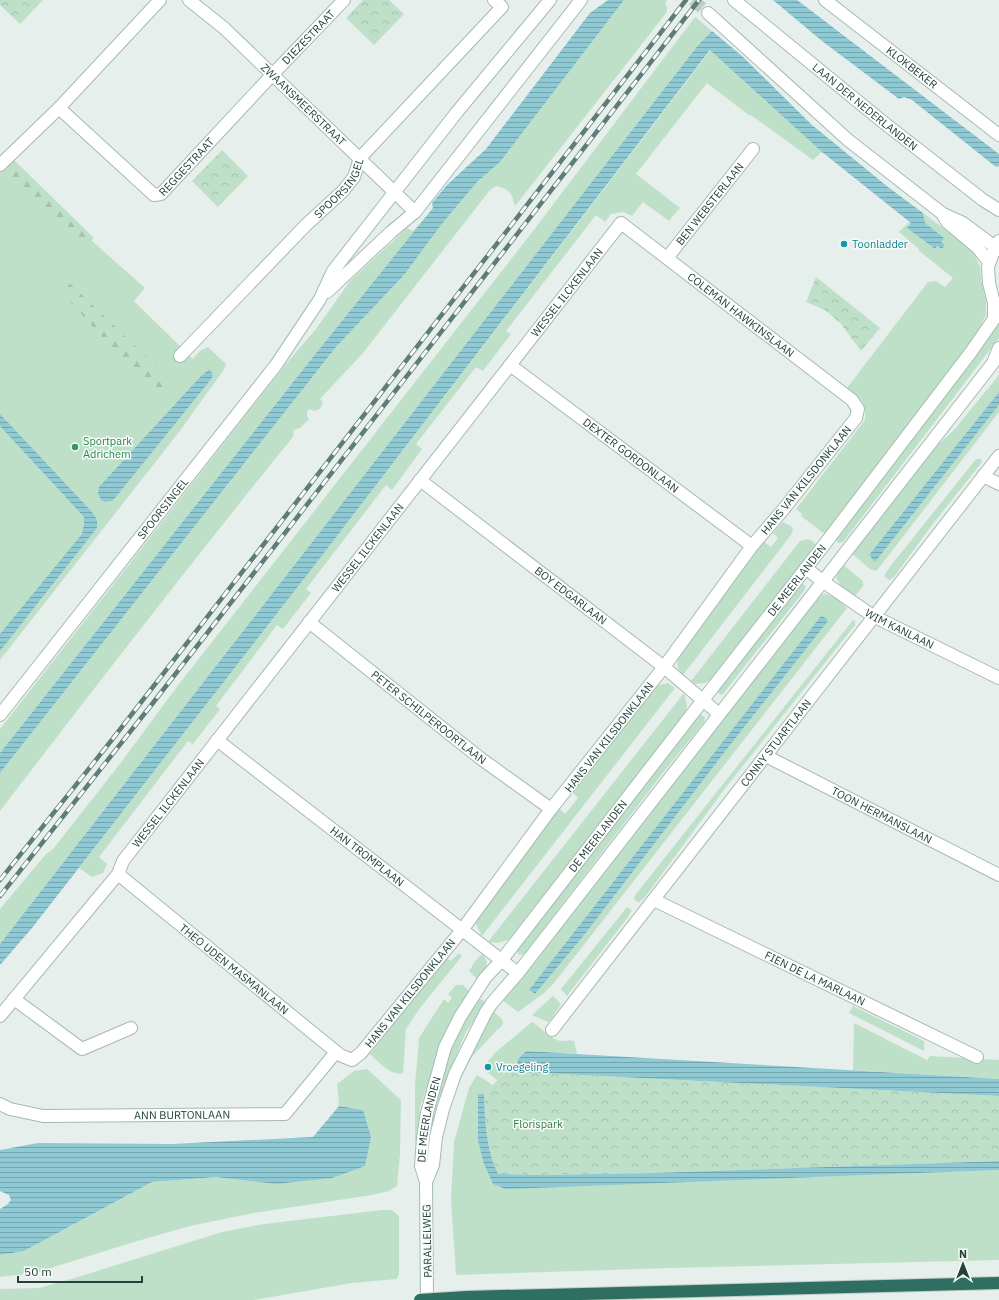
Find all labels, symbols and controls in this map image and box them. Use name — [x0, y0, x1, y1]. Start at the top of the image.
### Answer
street label: DIEZESTRAAT — [279, 6, 338, 67]
street label: KLOKBEKER — [884, 43, 940, 92]
street label: ZWAANSMEERSTRAAT — [258, 60, 349, 149]
street label: LAAN DER NEDERLANDEN — [810, 60, 920, 153]
street label: REGGESTRAAT — [156, 134, 217, 199]
street label: SPOORSINGEL — [311, 156, 367, 221]
street label: BEN WEBSTERLAAN — [673, 160, 747, 248]
place label: Toonladder — [852, 237, 908, 251]
marker: Toonladder — [839, 239, 849, 249]
street label: WESSEL ILCKENLAAN — [528, 245, 606, 340]
street label: COLEMAN HAWKINSLAAN — [685, 270, 797, 360]
street label: DEXTER GORDONLAAN — [580, 415, 682, 496]
street label: HANS VAN KILSDONKLAAN — [758, 423, 854, 537]
place label: Sportpark Adrichem — [83, 434, 132, 461]
marker: Sportpark Adrichem — [70, 442, 80, 452]
street label: SPOORSINGEL — [134, 475, 192, 542]
street label: WESSEL ILCKENLAAN — [329, 500, 407, 595]
street label: DE MEERLANDEN — [764, 541, 829, 619]
street label: BOY EDGARLAAN — [532, 564, 610, 628]
street label: WIM KANLAAN — [862, 606, 936, 652]
street label: PETER SCHILPEROORTLAAN — [368, 667, 489, 767]
street label: HANS VAN KILSDONKLAAN — [562, 679, 656, 795]
street label: CONNY STUARTLAAN — [737, 696, 814, 789]
street label: WESSEL ILCKENLAAN — [129, 756, 207, 850]
street label: TOON HERMANSLAAN — [829, 784, 935, 847]
street label: DE MEERLANDEN — [566, 797, 630, 875]
street label: HAN TROMPLAAN — [328, 823, 407, 889]
street label: THEO UDEN MASMANLAAN — [177, 921, 291, 1017]
street label: HANS VAN KILSDONKLAAN — [362, 936, 458, 1050]
street label: FIEN DE LA MARLAAN — [762, 948, 868, 1009]
place label: Vroegeling — [496, 1060, 548, 1074]
marker: Vroegeling — [483, 1062, 493, 1072]
street label: DE MEERLANDEN — [414, 1075, 444, 1163]
street label: ANN BURTONLAAN — [134, 1107, 230, 1122]
park label: Florispark — [513, 1117, 563, 1131]
street label: PARALLELWEG — [419, 1204, 435, 1278]
north arrow — [943, 1244, 983, 1284]
text: N — [959, 1247, 967, 1261]
scale bar — [18, 1258, 142, 1284]
text: 50 m — [24, 1264, 52, 1279]

